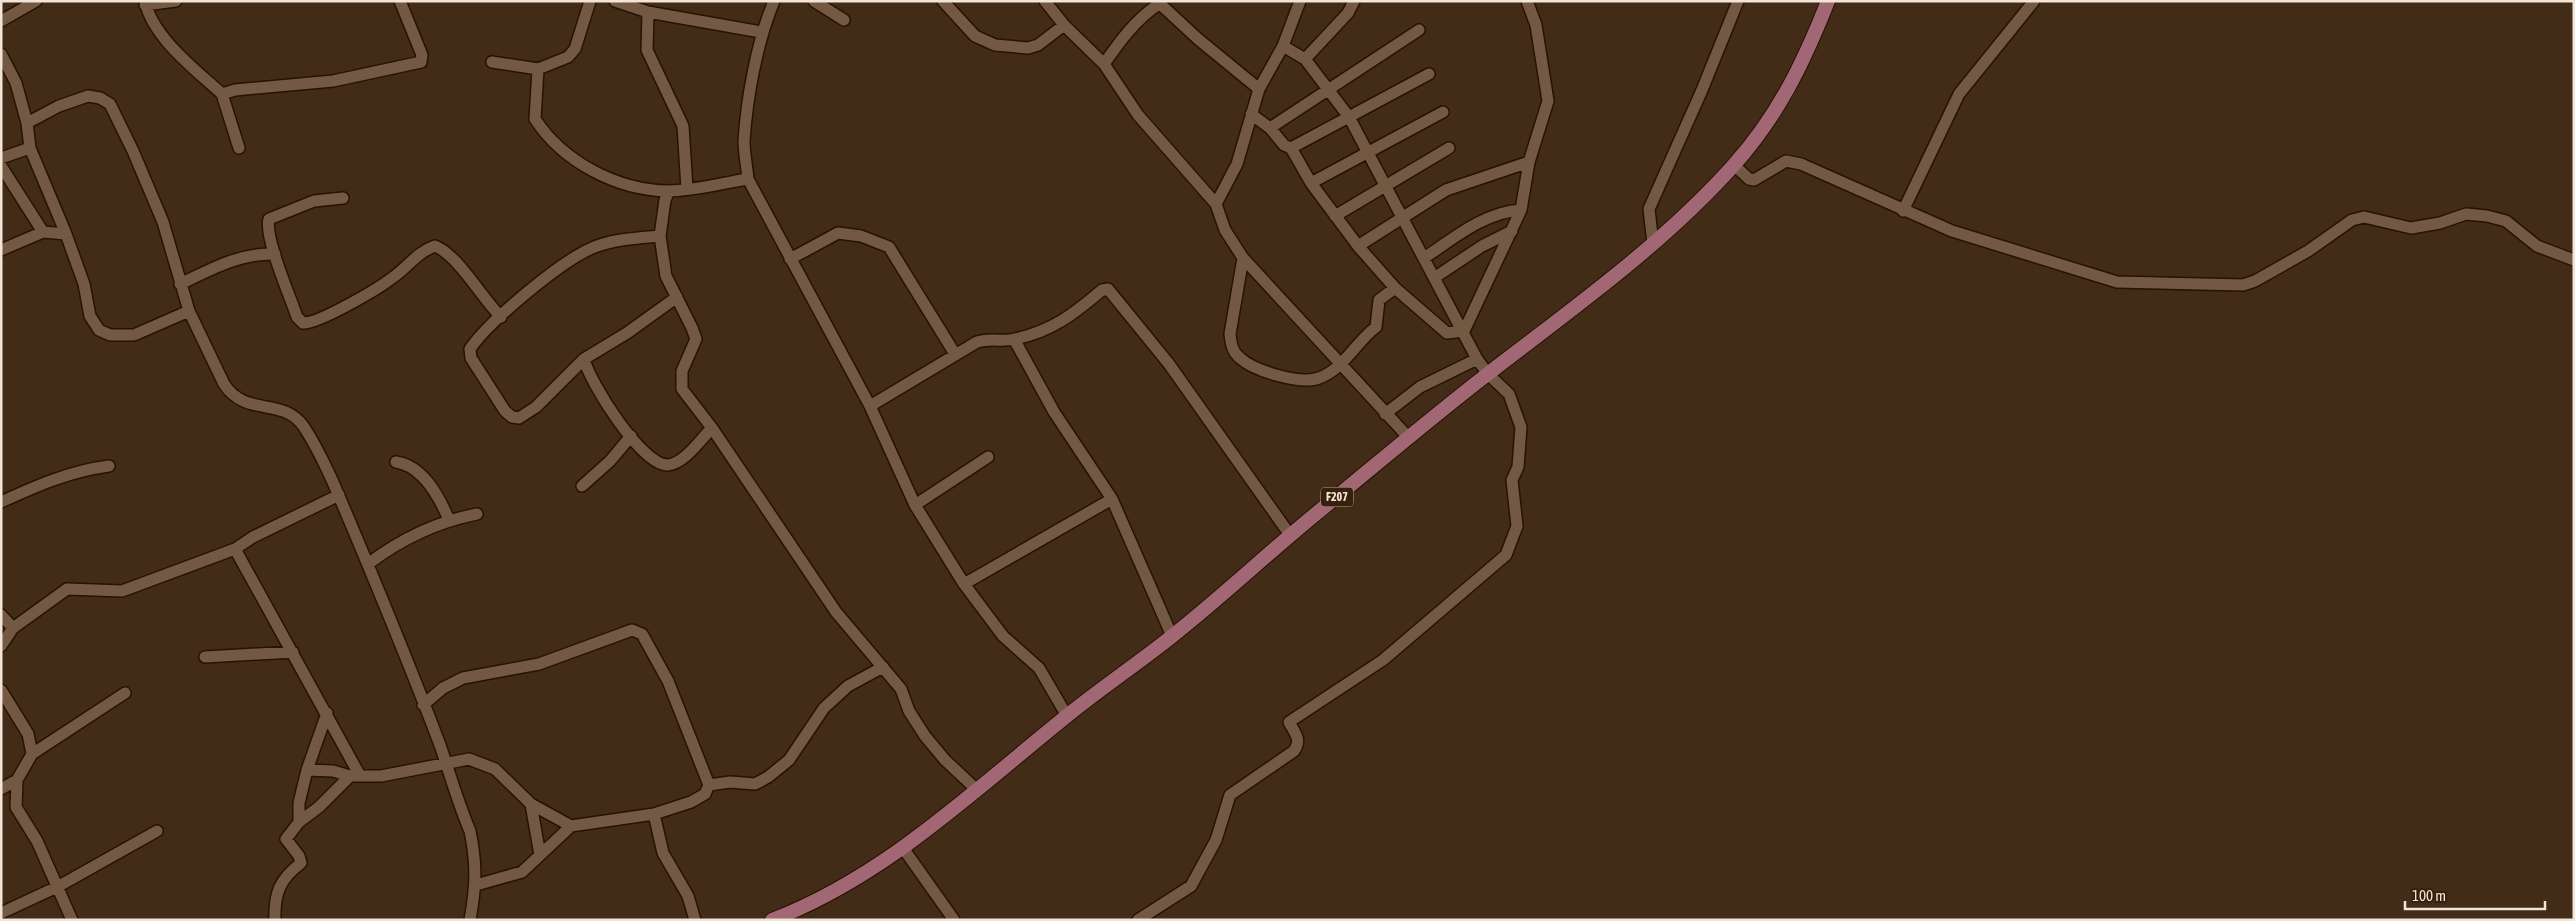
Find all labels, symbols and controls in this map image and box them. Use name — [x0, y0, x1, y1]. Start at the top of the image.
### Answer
road number: F207 — [1321, 488, 1353, 507]
scale bar — [2405, 878, 2545, 910]
text: 100 m — [2412, 887, 2446, 904]

